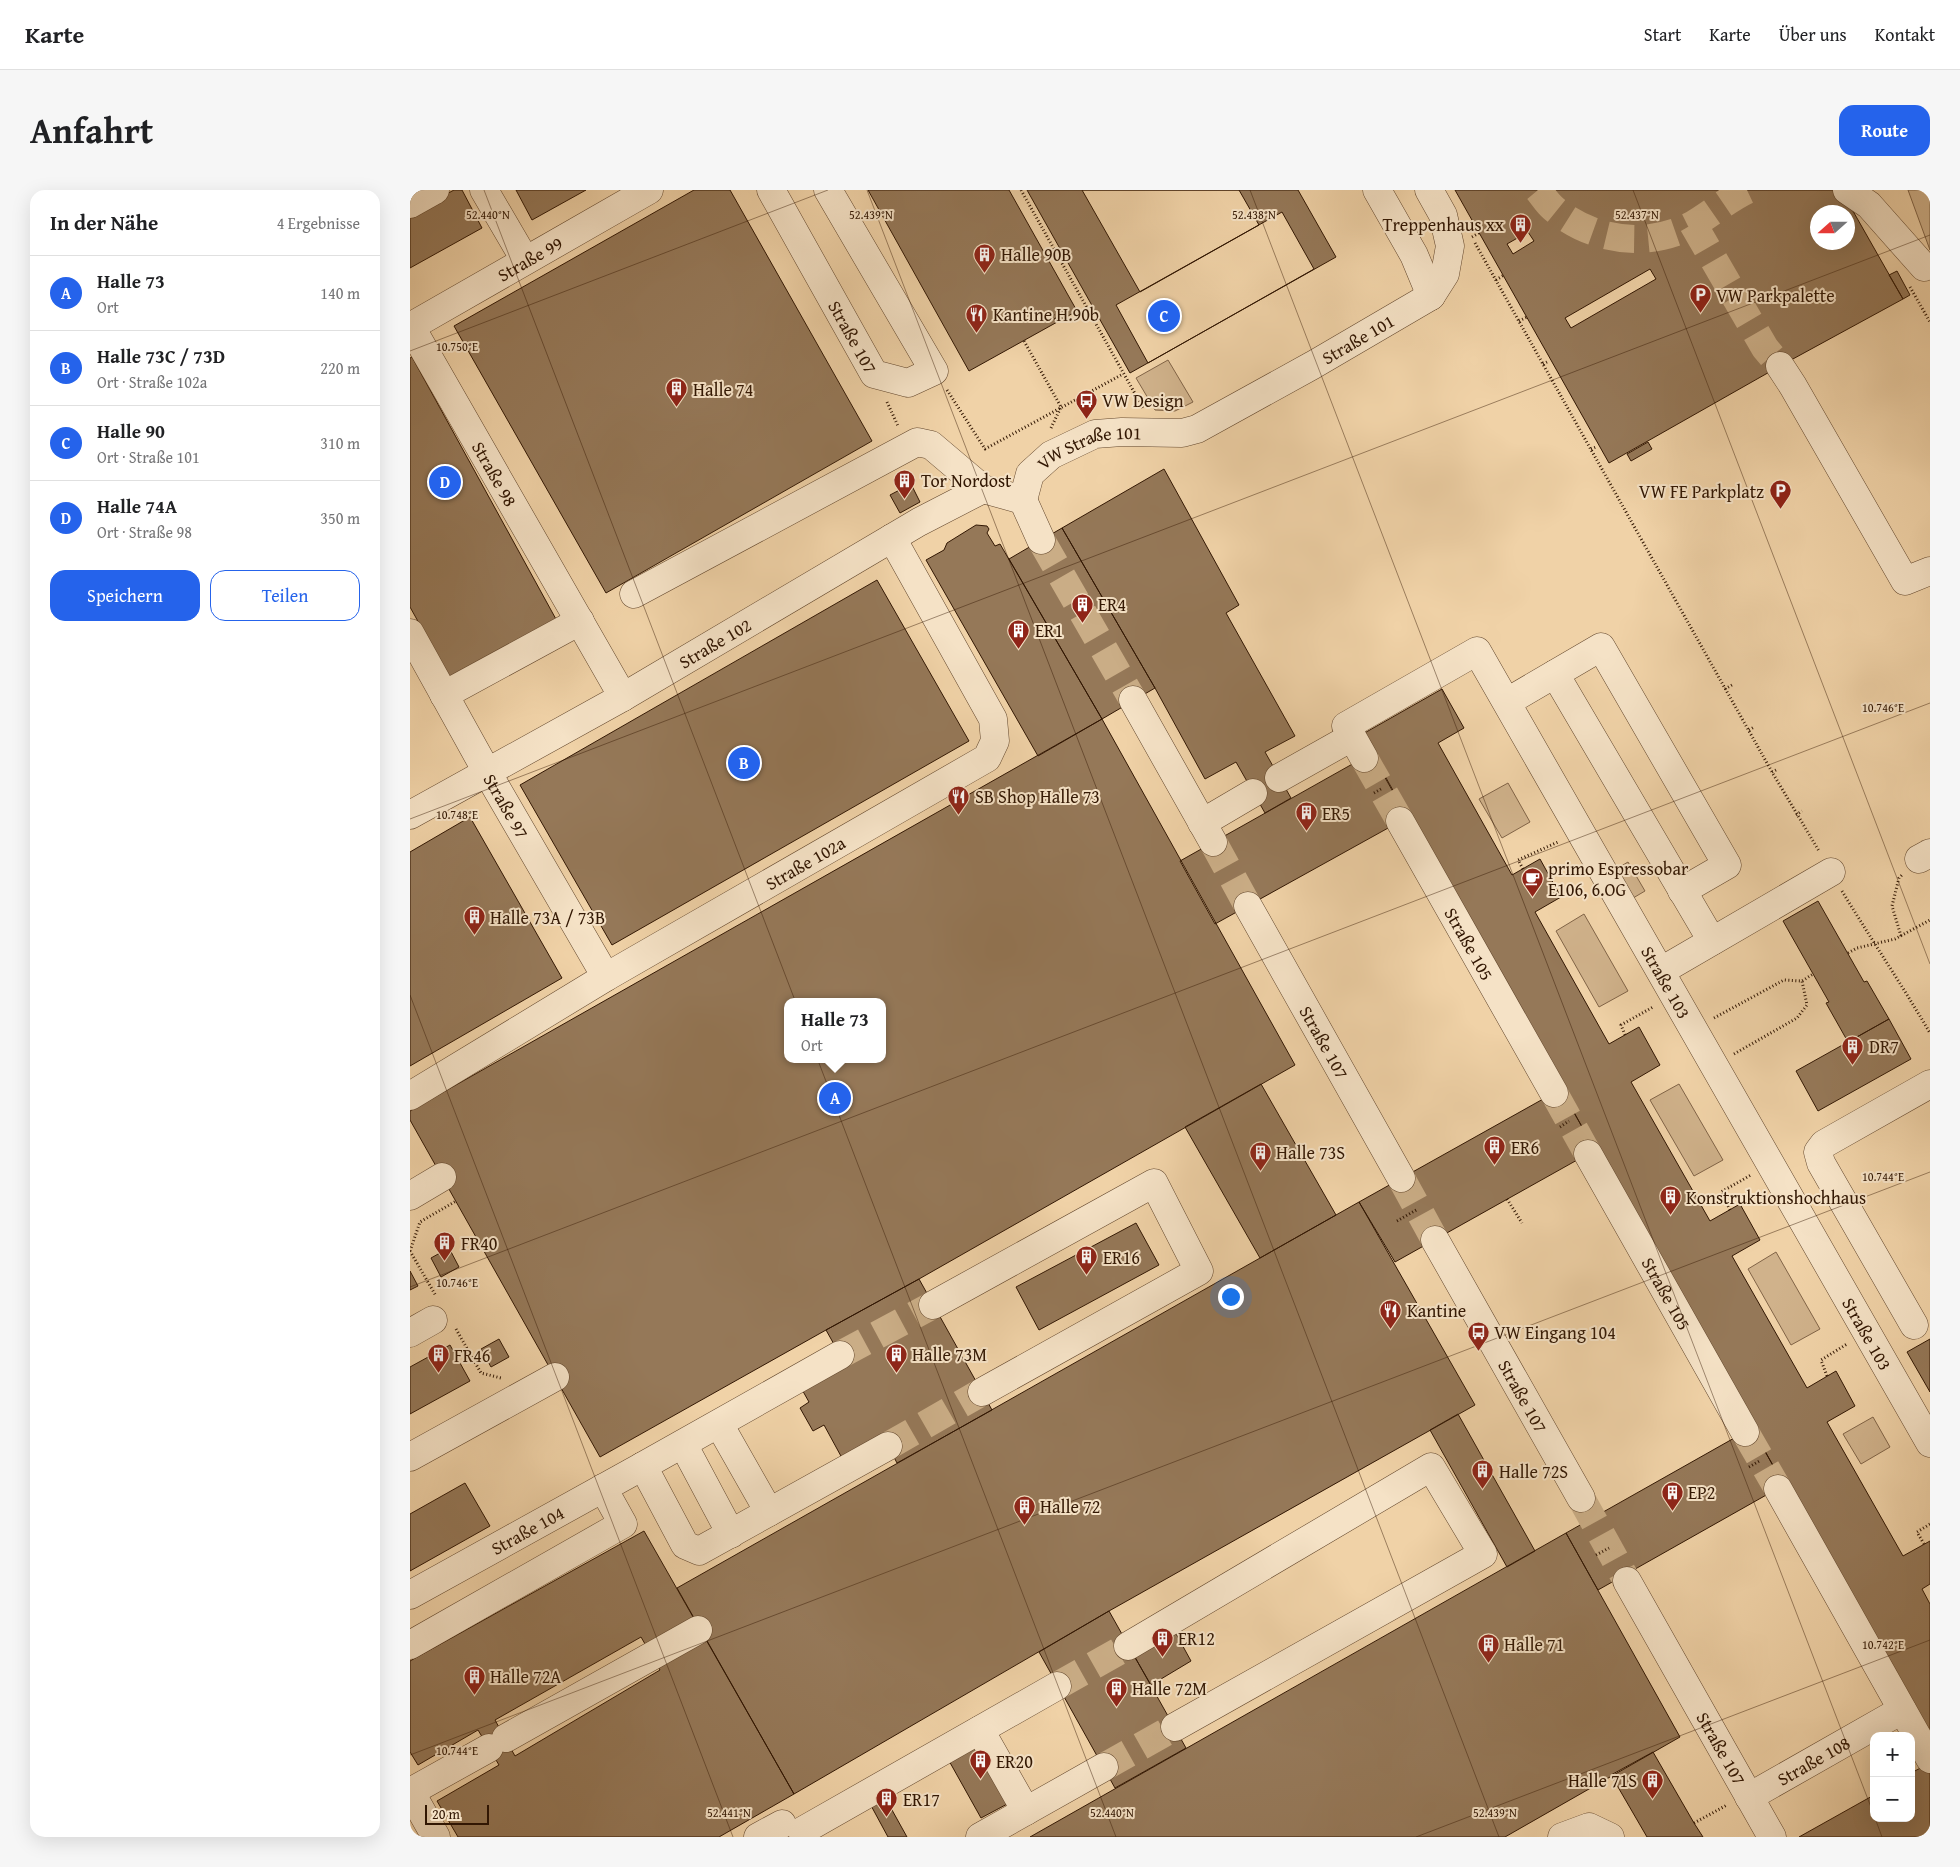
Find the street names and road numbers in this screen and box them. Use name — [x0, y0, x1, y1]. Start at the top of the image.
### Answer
street label: Straße 99 — [492, 229, 567, 288]
street label: Straße 107 — [822, 295, 884, 378]
street label: Straße 101 — [1317, 307, 1399, 371]
street label: VW Straße 101 — [1030, 418, 1142, 476]
street label: Straße 98 — [466, 436, 524, 511]
street label: Straße 102 — [673, 611, 756, 675]
street label: Straße 97 — [477, 768, 536, 843]
street label: Straße 102a — [760, 829, 851, 896]
street label: Straße 105 — [1438, 902, 1501, 985]
street label: Straße 103 — [1635, 941, 1698, 1023]
street label: Straße 107 — [1293, 1001, 1356, 1083]
street label: Straße 105 — [1635, 1252, 1698, 1335]
street label: Straße 103 — [1836, 1292, 1899, 1375]
street label: Straße 107 — [1492, 1354, 1555, 1437]
street label: Straße 104 — [486, 1499, 569, 1561]
street label: Straße 107 — [1690, 1707, 1753, 1789]
street label: Straße 108 — [1772, 1729, 1855, 1792]

